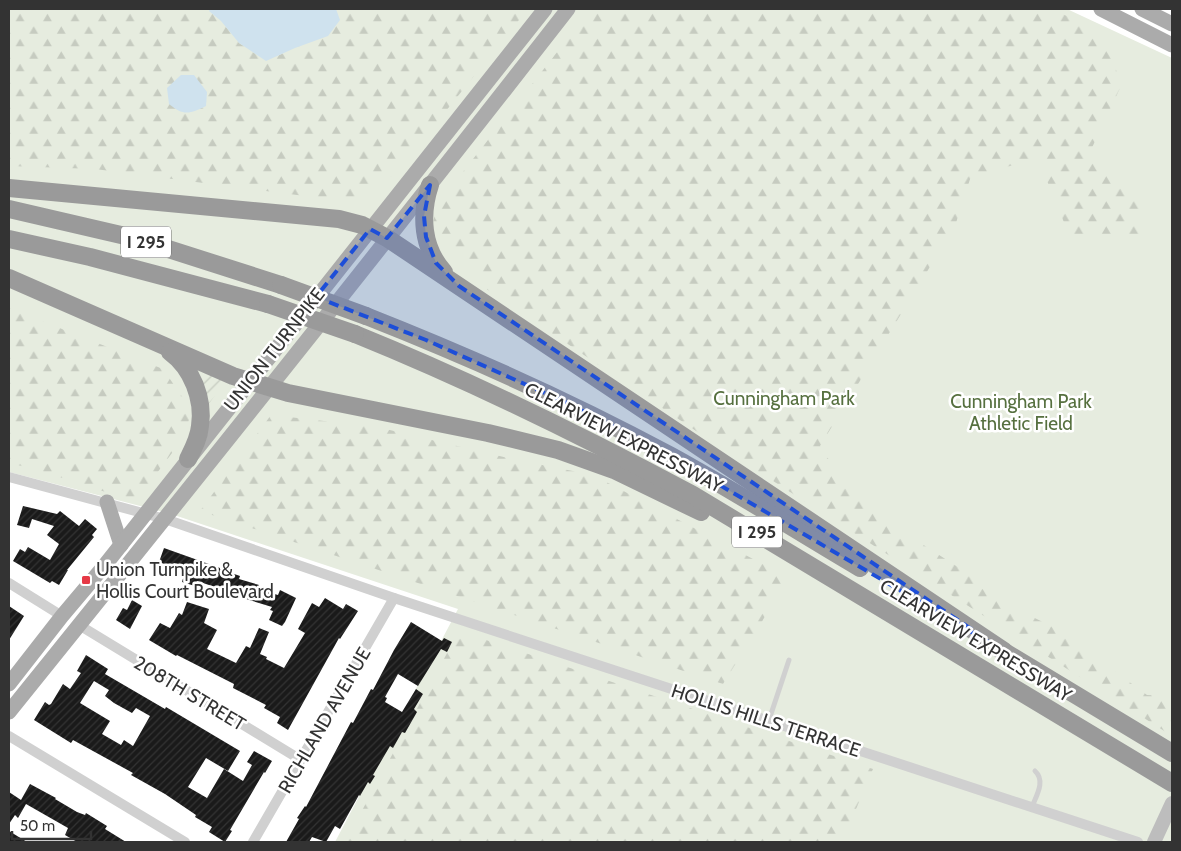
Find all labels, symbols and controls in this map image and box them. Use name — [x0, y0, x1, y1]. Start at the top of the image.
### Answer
road number: I 295 — [121, 226, 171, 258]
street label: UNION TURNPIKE — [219, 283, 330, 415]
street label: CLEARVIEW EXPRESSWAY — [521, 377, 727, 498]
park label: Cunningham Park — [713, 387, 855, 410]
park label: Cunningham Park Athletic Field — [950, 390, 1092, 435]
road number: I 295 — [732, 516, 782, 548]
place label: Union Turnpike & Hollis Court Boulevard — [96, 558, 274, 603]
marker: Union Turnpike & Hollis Court Boulevard — [80, 574, 92, 586]
street label: CLEARVIEW EXPRESSWAY — [876, 574, 1076, 707]
street label: RICHLAND AVENUE — [273, 643, 376, 797]
street label: 208TH STREET — [130, 651, 250, 736]
street label: HOLLIS HILLS TERRACE — [668, 679, 863, 762]
scale bar — [12, 808, 91, 840]
text: 50 m — [20, 817, 55, 835]

